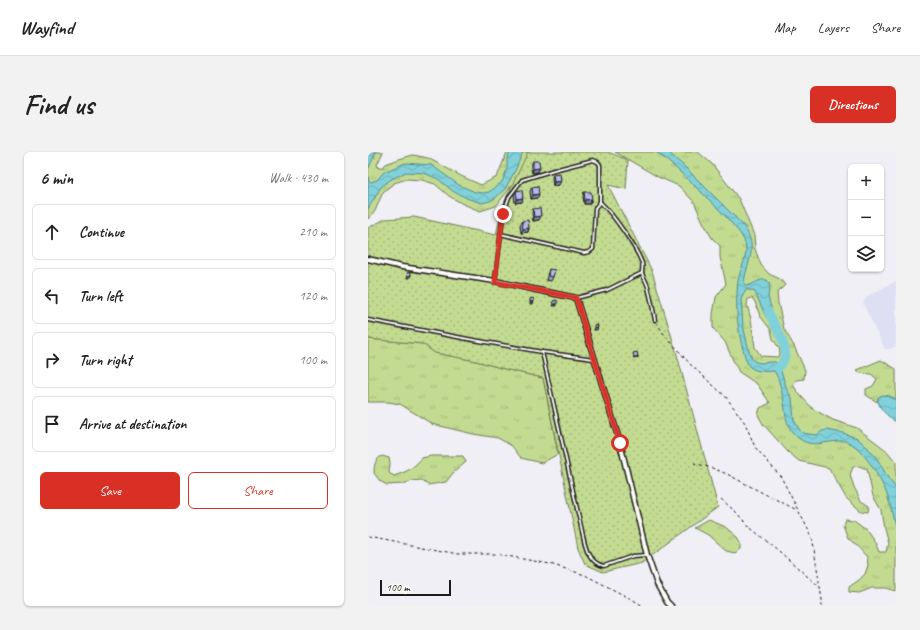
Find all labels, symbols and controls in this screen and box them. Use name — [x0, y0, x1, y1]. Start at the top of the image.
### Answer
text: Wayfind — [20, 16, 73, 40]
text: Map — [774, 19, 796, 36]
text: Layers — [818, 19, 849, 36]
text: Share — [871, 19, 900, 36]
button: Directions — [810, 86, 896, 123]
text: Find us — [24, 87, 94, 122]
map controls — [848, 164, 884, 272]
button: + — [848, 164, 884, 200]
text: 6 min — [40, 168, 73, 189]
text: Walk · 430 m — [269, 170, 328, 186]
button: − — [848, 200, 884, 236]
route end — [494, 205, 512, 223]
icon: ahead — [41, 221, 63, 243]
text: Continue — [79, 223, 124, 242]
text: 210 m — [299, 224, 327, 240]
button: layers — [848, 236, 884, 272]
icon: left — [41, 285, 63, 307]
text: Turn left — [79, 287, 122, 306]
text: 120 m — [299, 288, 327, 304]
icon: right — [41, 349, 63, 371]
text: Turn right — [79, 351, 132, 370]
text: 100 m — [299, 352, 327, 368]
icon: arrive — [41, 413, 63, 435]
text: Arrive at destination — [79, 415, 186, 434]
route start — [611, 434, 629, 452]
button: Save — [40, 472, 180, 509]
button: Share — [188, 472, 328, 509]
scale bar — [380, 578, 451, 597]
text: 100 m — [386, 580, 410, 594]

